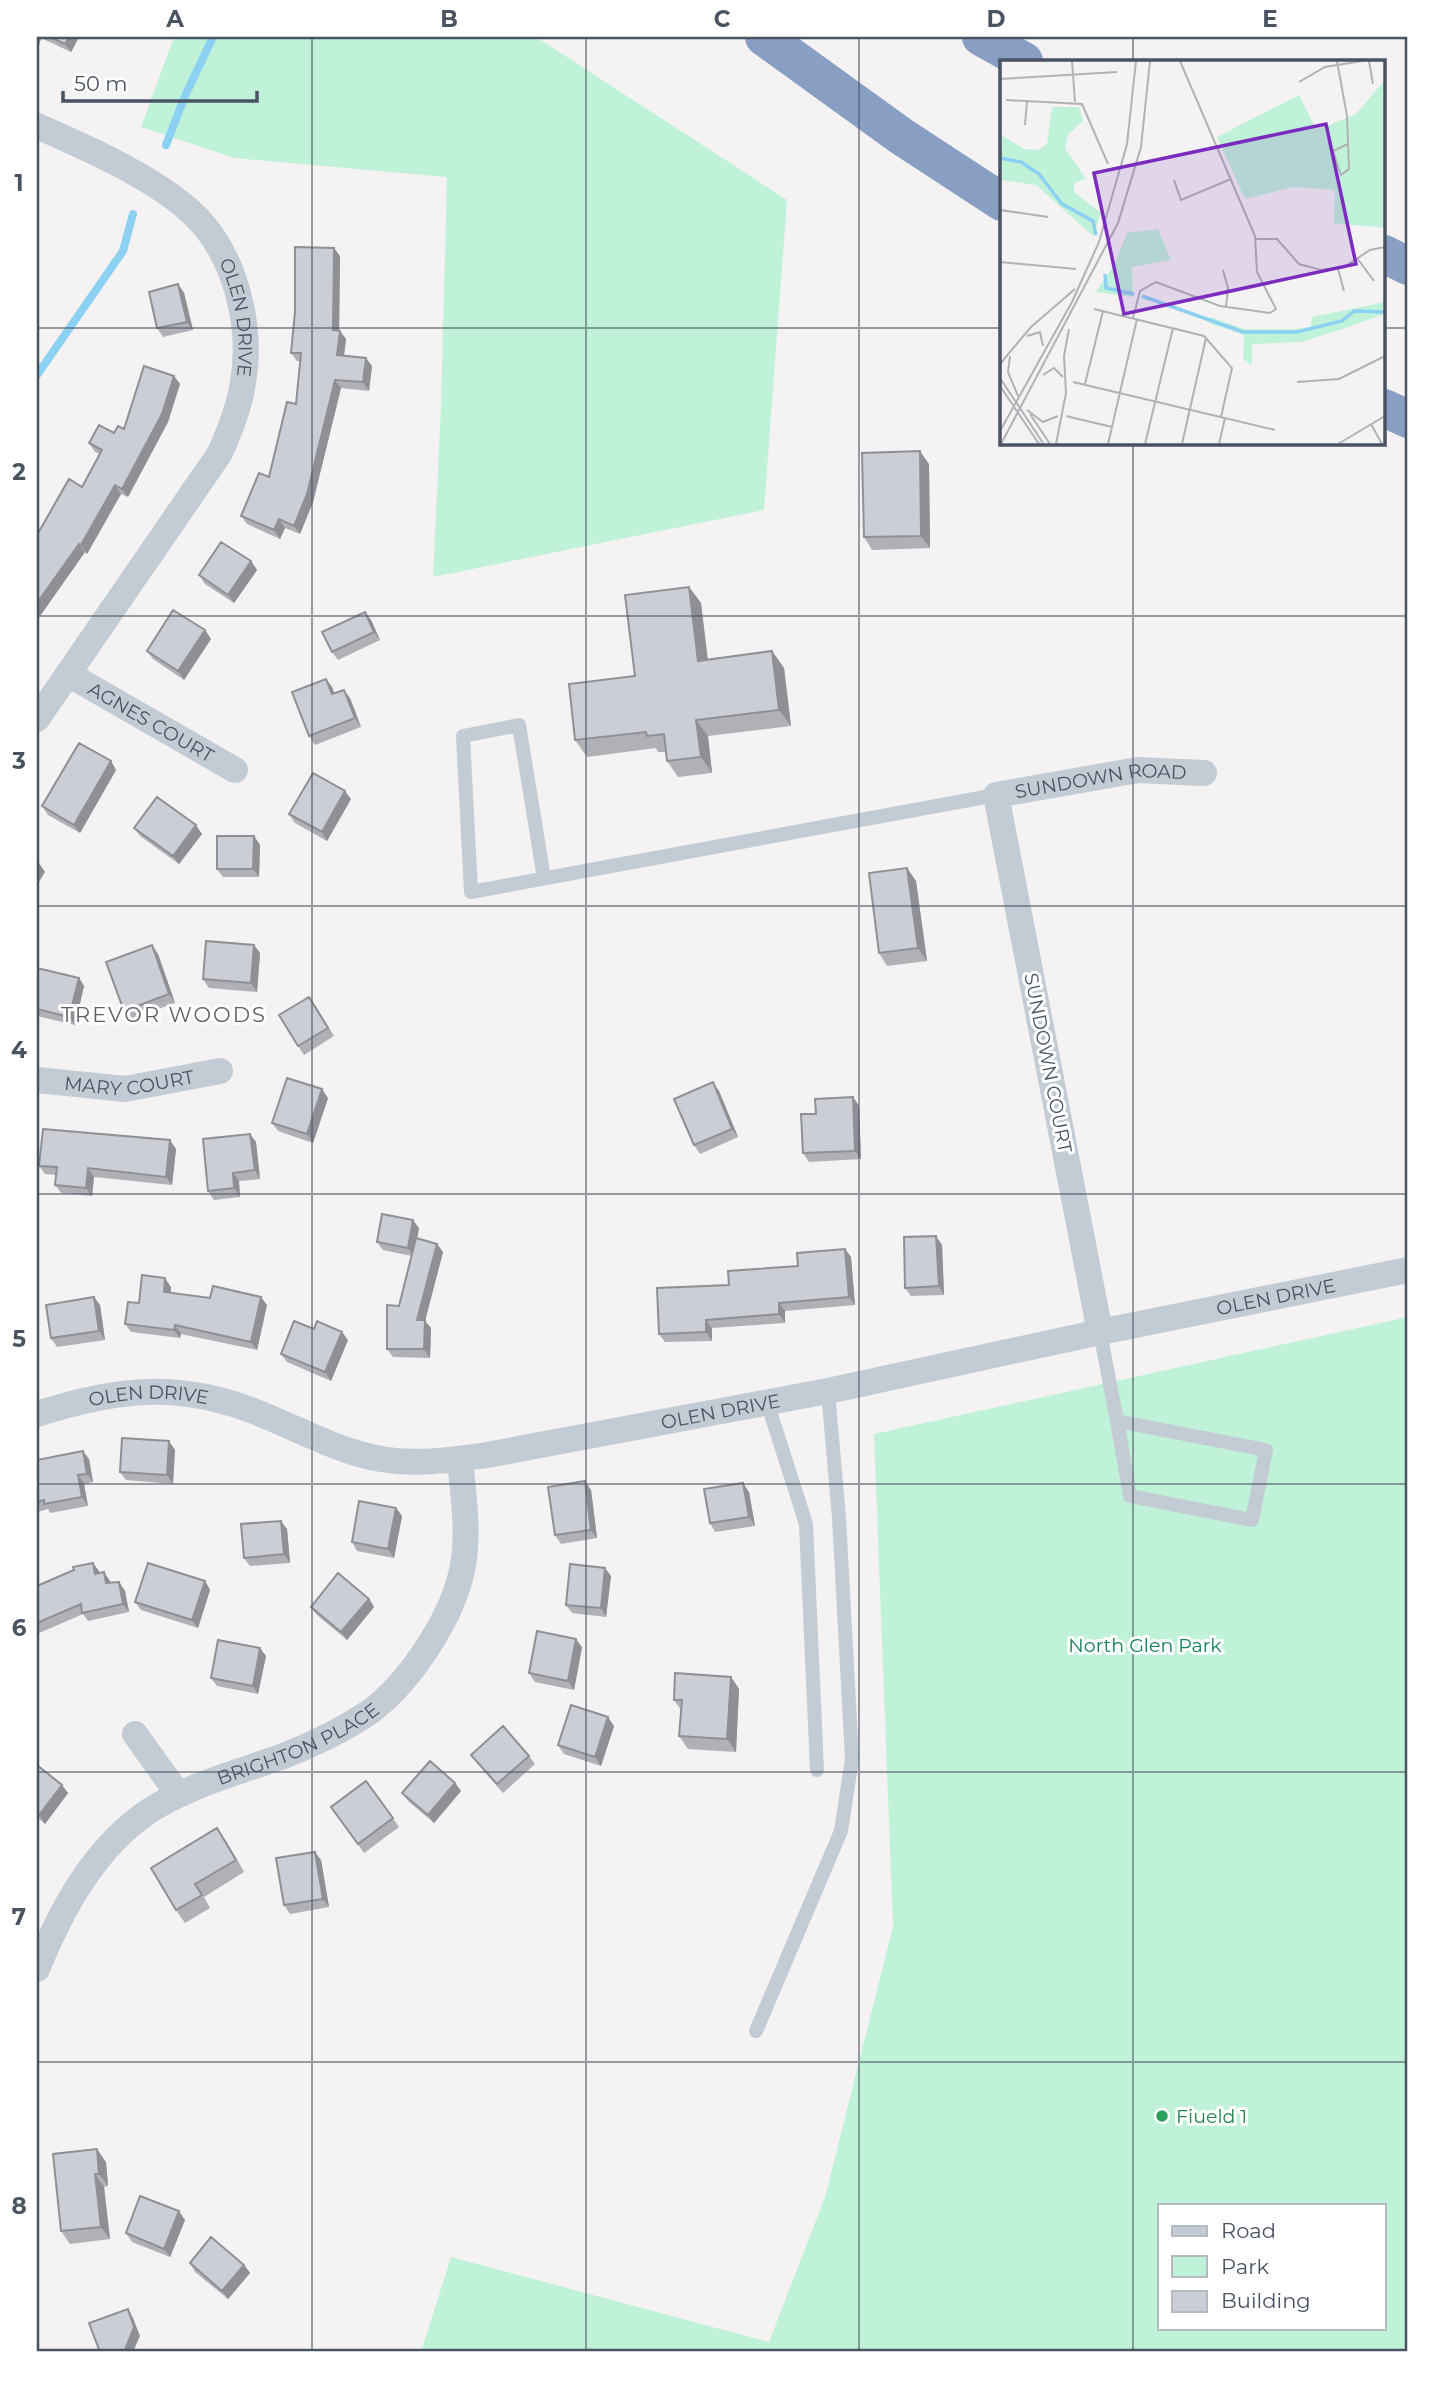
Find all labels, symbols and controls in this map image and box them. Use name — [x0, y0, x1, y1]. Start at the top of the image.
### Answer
text: A — [165, 5, 184, 33]
text: B — [440, 5, 458, 33]
text: C — [714, 5, 731, 33]
text: D — [987, 5, 1006, 33]
text: E — [1262, 5, 1278, 33]
scale bar — [63, 60, 257, 104]
inset map — [1000, 60, 1386, 444]
text: 50 m — [74, 71, 128, 96]
text: 1 — [14, 169, 24, 197]
street label: OLEN DRIVE — [215, 254, 257, 378]
text: 2 — [12, 458, 26, 486]
street label: AGNES COURT — [84, 677, 218, 767]
text: 3 — [11, 747, 26, 775]
street label: SUNDOWN ROAD — [1013, 758, 1187, 803]
street label: SUNDOWN COURT — [1019, 971, 1077, 1155]
district label: TREVOR WOODS — [61, 1002, 267, 1027]
text: 4 — [11, 1036, 27, 1064]
street label: MARY COURT — [63, 1065, 196, 1101]
street label: OLEN DRIVE — [1214, 1273, 1337, 1320]
text: 5 — [12, 1325, 26, 1353]
street label: OLEN DRIVE — [86, 1380, 211, 1411]
street label: OLEN DRIVE — [659, 1389, 782, 1434]
text: 6 — [12, 1614, 27, 1642]
park label: North Glen Park — [1068, 1634, 1222, 1657]
street label: BRIGHTON PLACE — [214, 1698, 383, 1790]
text: 7 — [12, 1903, 26, 1931]
place label: Fiueld 1 — [1176, 2105, 1247, 2128]
marker: Fiueld 1 — [1154, 2108, 1170, 2124]
text: 8 — [11, 2192, 27, 2220]
legend — [1158, 2204, 1386, 2330]
text: Road — [1221, 2218, 1276, 2243]
text: Park — [1221, 2254, 1269, 2279]
text: Building — [1221, 2288, 1311, 2313]

